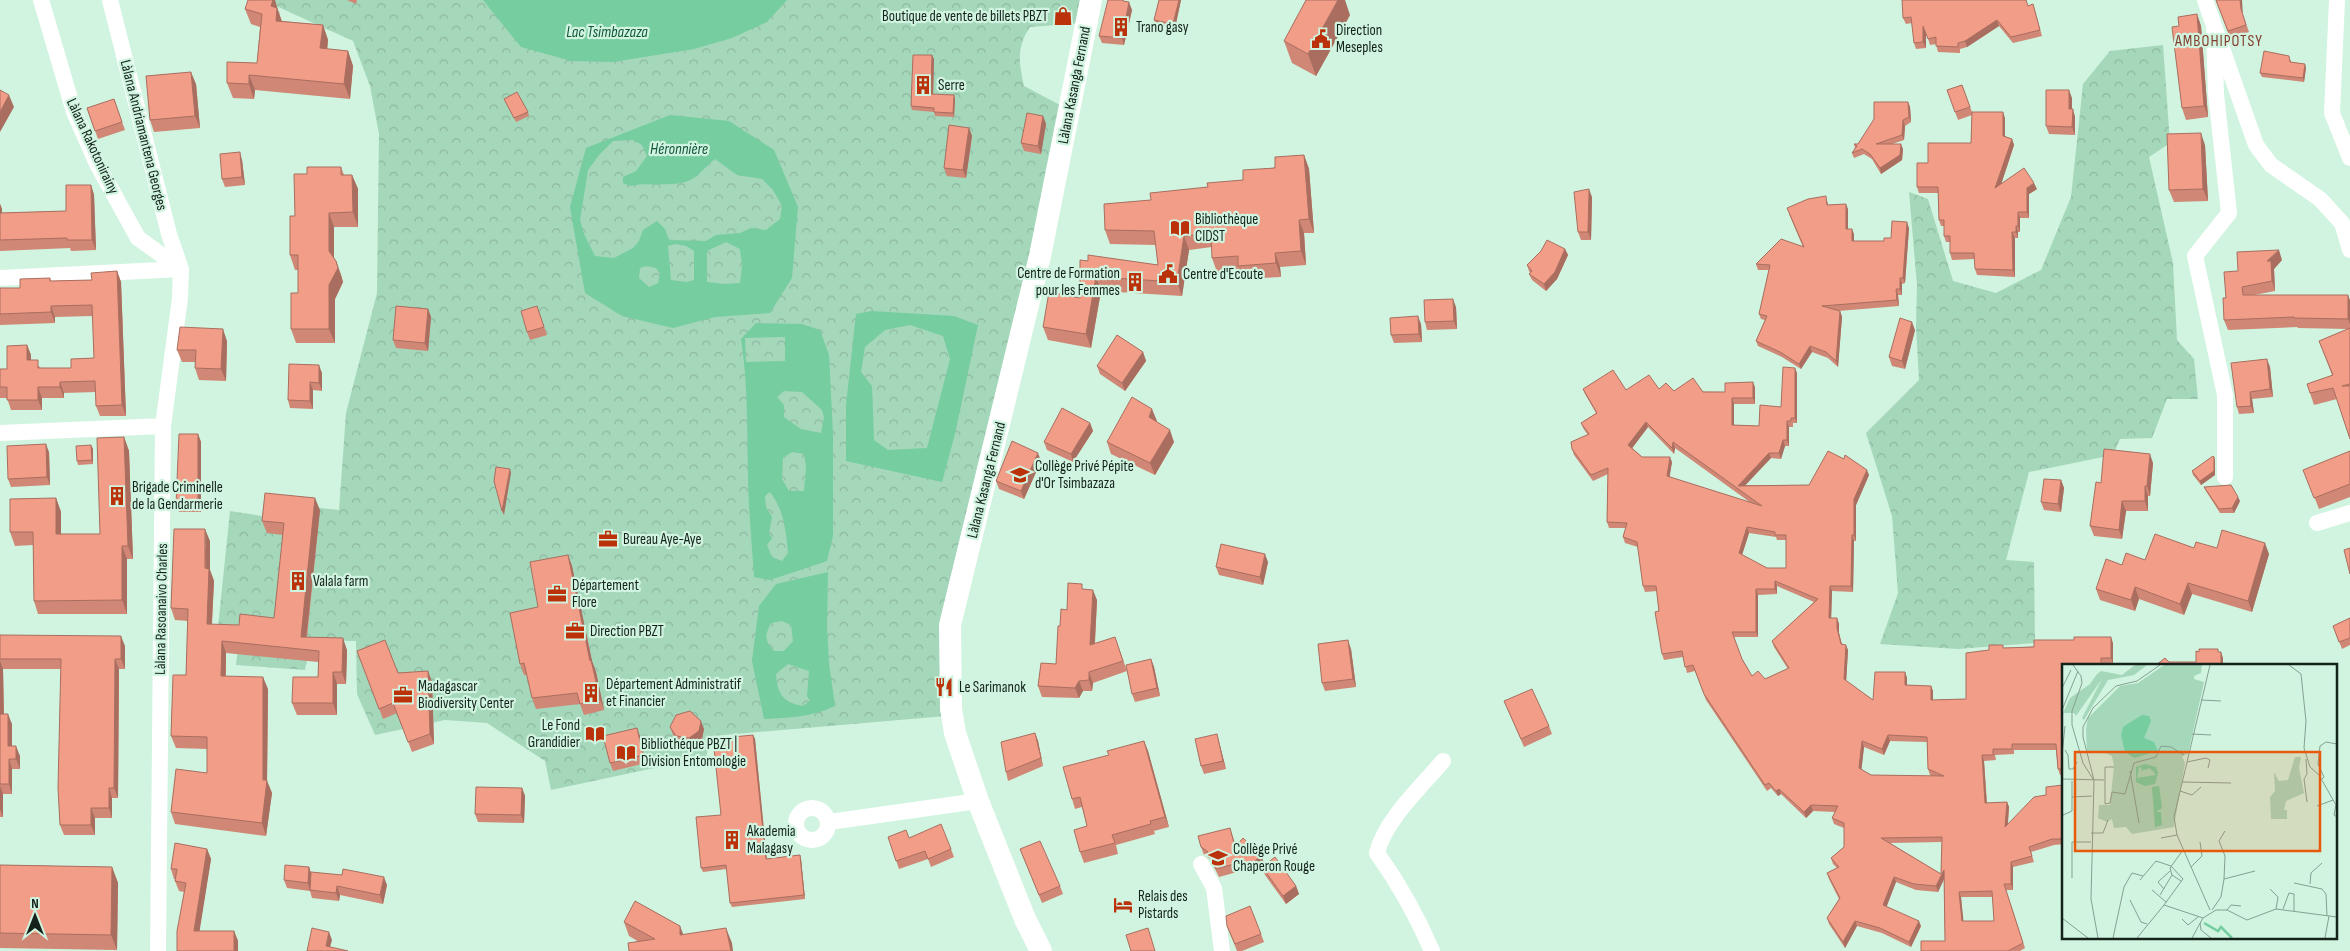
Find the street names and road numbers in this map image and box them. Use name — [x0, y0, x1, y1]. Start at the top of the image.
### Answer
street label: Làlana Kasanga Fernand — [1054, 25, 1095, 145]
street label: Làlana Andriamantena Georges — [116, 58, 171, 212]
street label: Làlana Rakotonirainy — [62, 95, 123, 197]
street label: Làlana Kasanga Fernand — [963, 420, 1010, 540]
street label: Làlana Rasoanaivo Charles — [151, 543, 172, 675]

